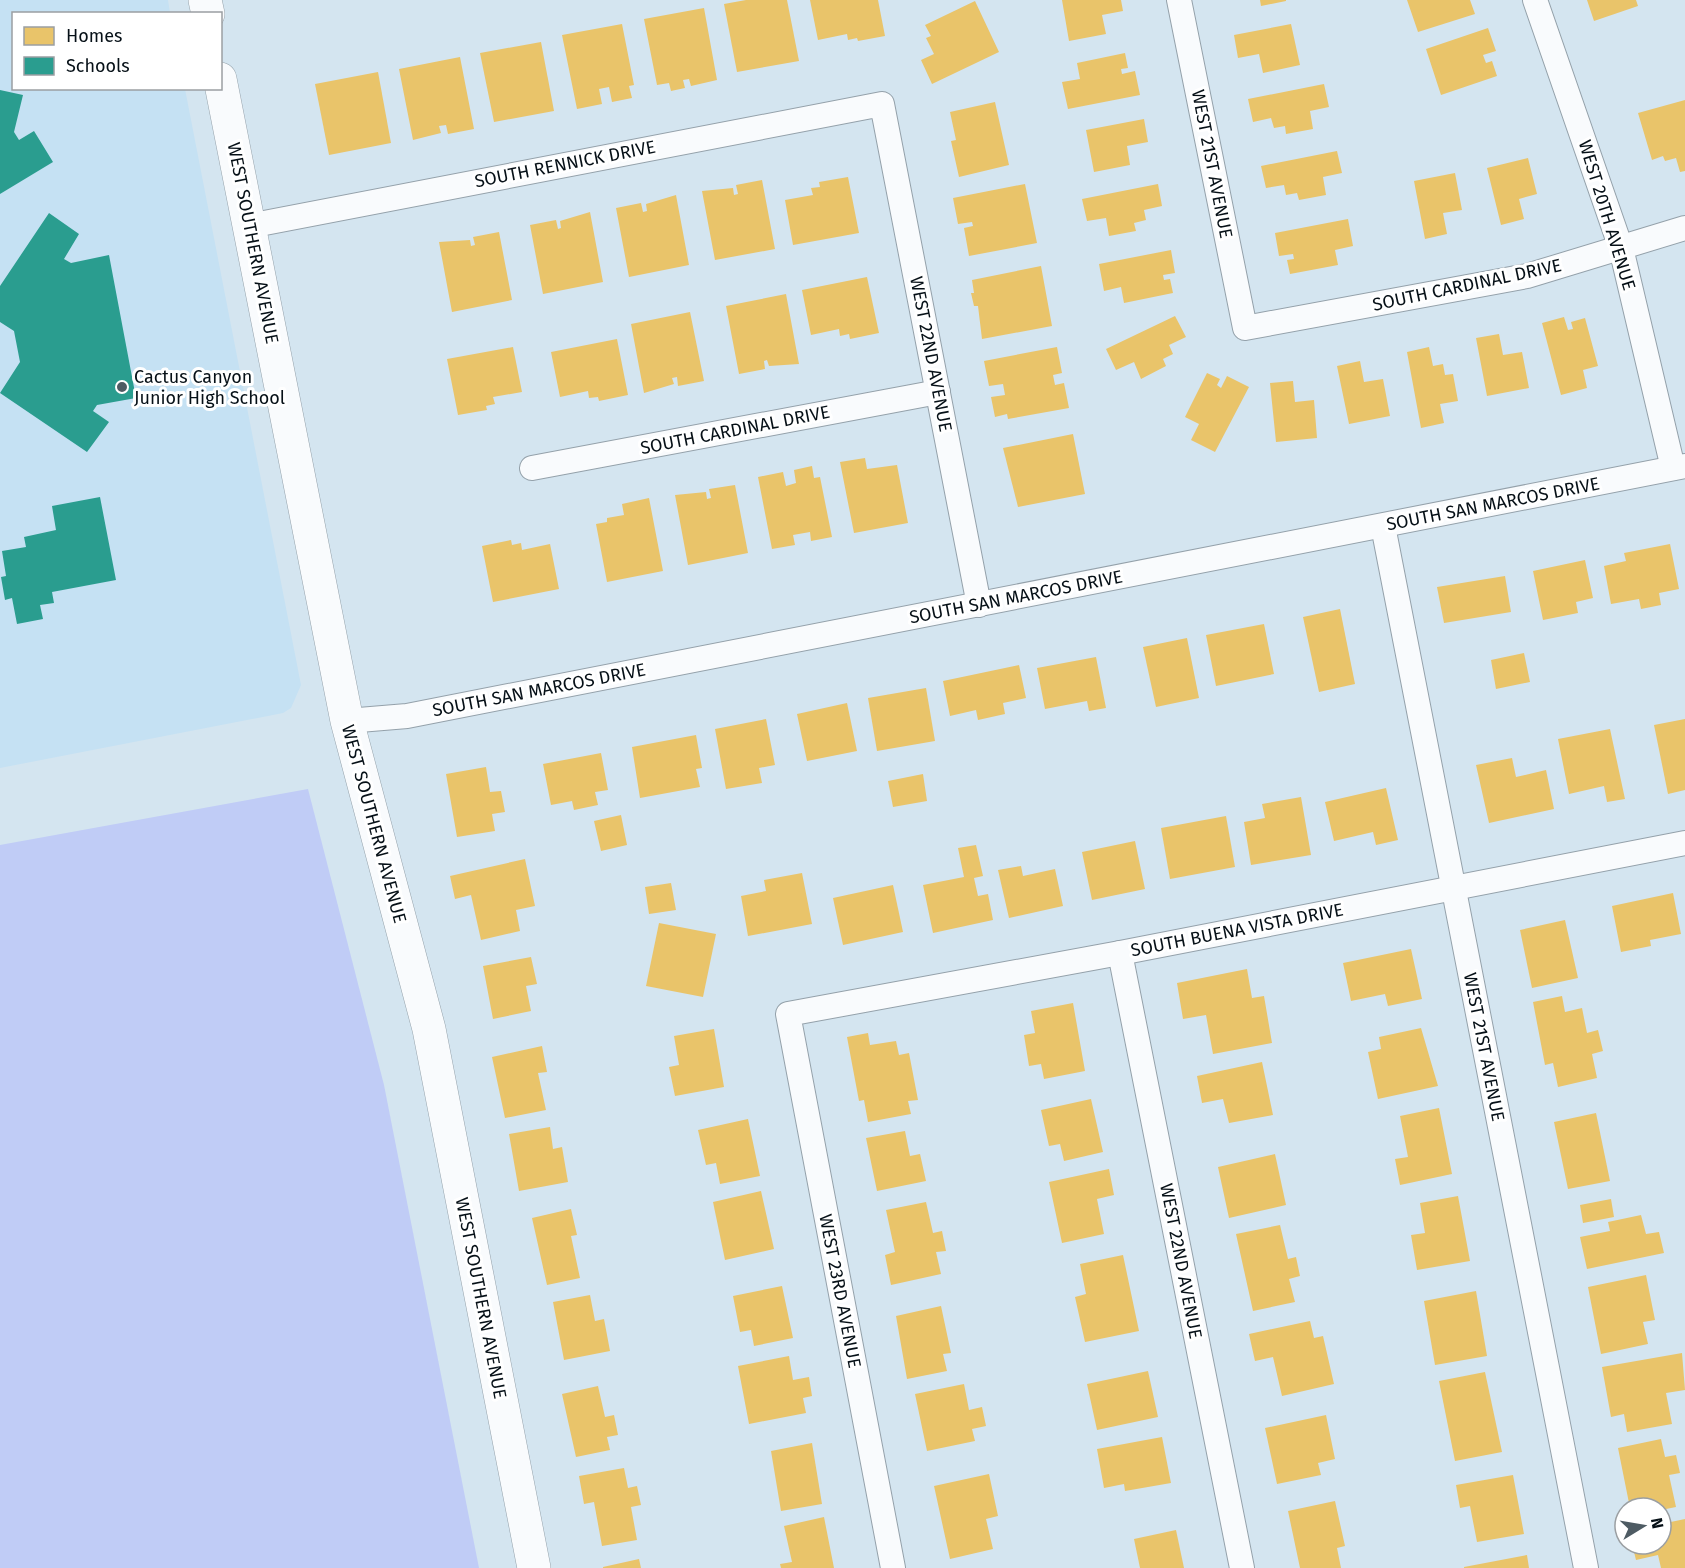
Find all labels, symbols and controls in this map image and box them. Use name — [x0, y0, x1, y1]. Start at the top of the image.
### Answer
legend — [12, 12, 222, 90]
text: Homes — [66, 25, 122, 47]
text: Schools — [66, 55, 130, 77]
street label: WEST 21ST AVENUE — [1187, 88, 1237, 240]
street label: SOUTH RENNICK DRIVE — [473, 136, 657, 192]
street label: WEST 20TH AVENUE — [1574, 137, 1640, 293]
street label: WEST SOUTHERN AVENUE — [223, 140, 283, 346]
street label: SOUTH CARDINAL DRIVE — [1371, 254, 1563, 316]
street label: WEST 22ND AVENUE — [905, 274, 957, 434]
place label: Cactus Canyon Junior High School — [134, 366, 285, 409]
marker: Cactus Canyon Junior High School — [115, 380, 129, 394]
street label: SOUTH CARDINAL DRIVE — [638, 401, 832, 459]
street label: SOUTH SAN MARCOS DRIVE — [1384, 473, 1602, 535]
street label: SOUTH SAN MARCOS DRIVE — [907, 566, 1125, 628]
street label: SOUTH SAN MARCOS DRIVE — [430, 659, 648, 721]
street label: WEST SOUTHERN AVENUE — [337, 722, 411, 926]
street label: SOUTH BUENA VISTA DRIVE — [1129, 899, 1345, 961]
street label: WEST 21ST AVENUE — [1459, 971, 1509, 1123]
street label: WEST 22ND AVENUE — [1155, 1181, 1207, 1341]
street label: WEST SOUTHERN AVENUE — [451, 1195, 511, 1401]
street label: WEST 23RD AVENUE — [814, 1212, 866, 1370]
north arrow — [1613, 1496, 1673, 1556]
text: N — [1647, 1516, 1668, 1530]

